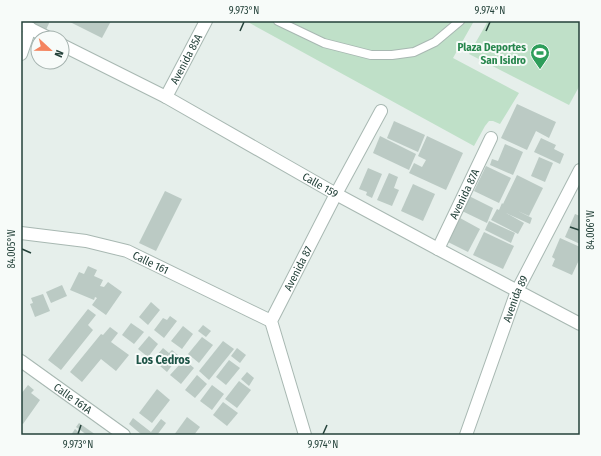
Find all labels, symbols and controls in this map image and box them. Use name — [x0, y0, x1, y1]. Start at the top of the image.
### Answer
text: 9.973°N — [229, 5, 259, 17]
text: 9.974°N — [475, 5, 505, 17]
north arrow — [30, 30, 70, 70]
street label: Avenida 85A — [167, 31, 205, 86]
place label: Plaza Deportes San Isidro — [457, 41, 526, 67]
sports icon: Plaza Deportes San Isidro — [529, 42, 551, 70]
text: N — [52, 48, 66, 59]
street label: Avenida 87A — [447, 167, 482, 221]
street label: Calle 159 — [300, 170, 341, 200]
text: 84.006°W — [585, 210, 597, 250]
text: 84.005°W — [6, 229, 18, 268]
street label: Avenida 87 — [281, 243, 315, 293]
street label: Calle 161 — [131, 248, 171, 277]
street label: Avenida 89 — [500, 273, 531, 324]
district label: Los Cedros — [136, 353, 191, 367]
street label: Calle 161A — [51, 380, 95, 417]
text: 9.973°N — [63, 439, 93, 451]
text: 9.974°N — [308, 439, 338, 451]

